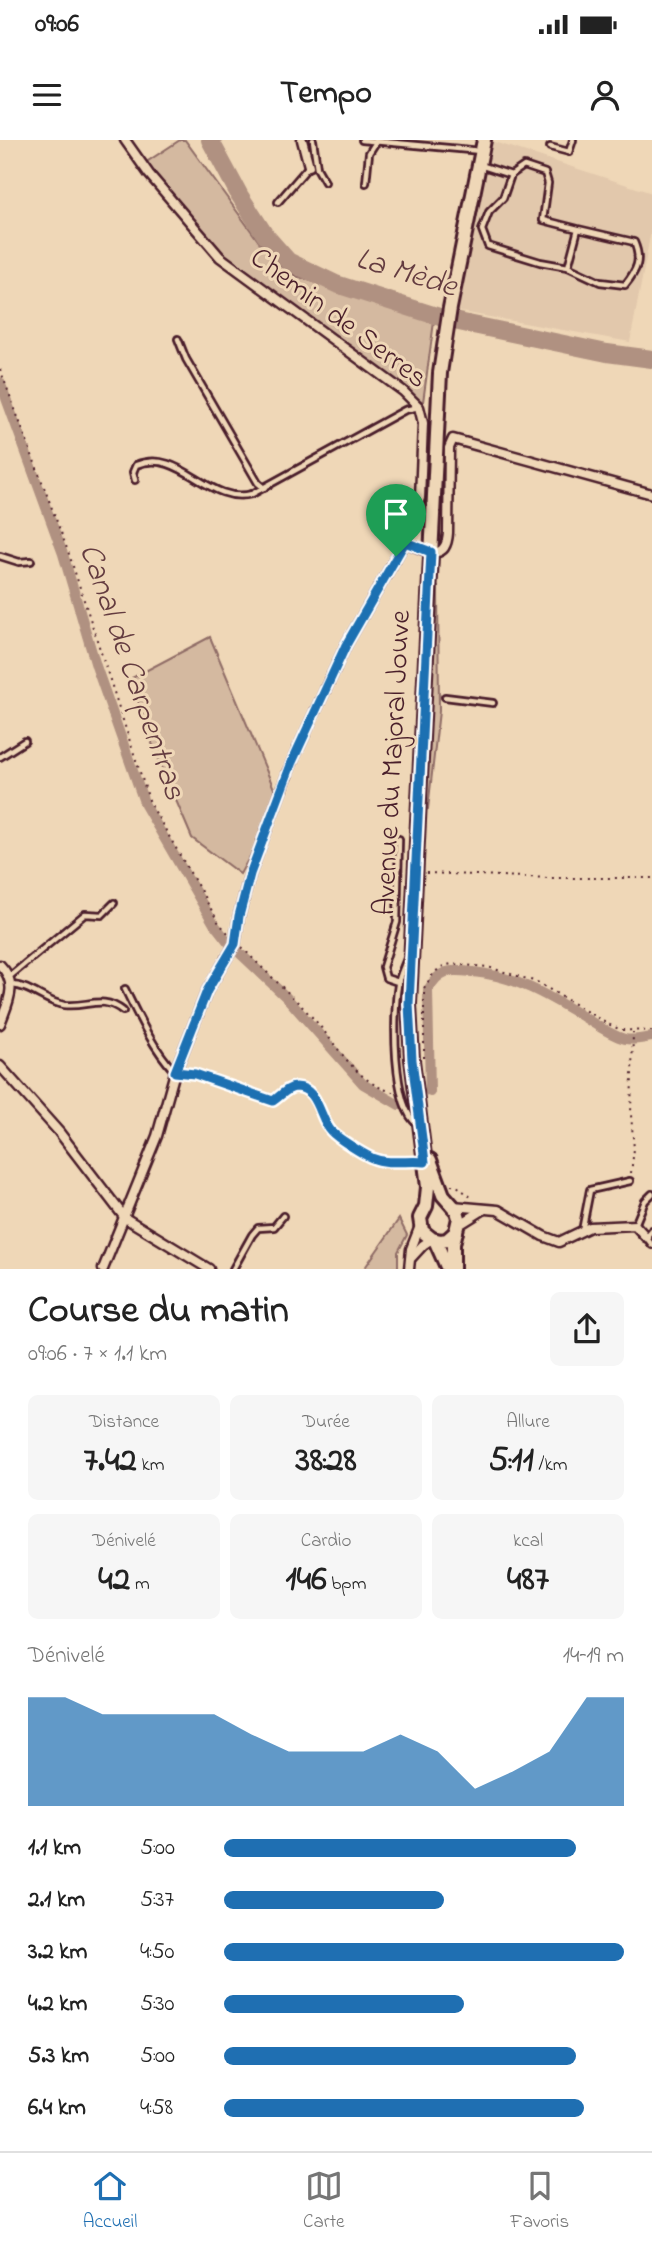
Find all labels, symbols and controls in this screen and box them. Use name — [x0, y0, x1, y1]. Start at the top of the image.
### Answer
text: 09:06 — [35, 6, 79, 44]
text: Tempo — [280, 71, 372, 118]
icon: menu — [28, 76, 66, 114]
icon: person — [586, 76, 624, 114]
water label: La Mède — [350, 236, 464, 312]
street label: Chemin de Serres — [240, 237, 436, 401]
pin — [366, 484, 426, 556]
icon: arrive — [377, 495, 415, 533]
water label: Canal de Carpentras — [65, 538, 197, 807]
street label: Avenue du Majoral Jouve — [364, 609, 424, 917]
text: Course du matin — [28, 1284, 289, 1340]
button: share — [550, 1292, 624, 1366]
text: 09:06 · 7 × 1.1 km — [28, 1338, 167, 1371]
text: Distance — [89, 1409, 159, 1436]
text: Durée — [302, 1409, 350, 1436]
text: Allure — [506, 1409, 550, 1436]
text: 7.42 — [83, 1436, 137, 1487]
text: 38:28 — [295, 1436, 357, 1487]
text: 5:11 — [489, 1436, 534, 1487]
text: km — [137, 1452, 165, 1479]
text: /km — [534, 1452, 567, 1479]
text: Dénivelé — [92, 1528, 156, 1555]
text: Cardio — [301, 1528, 351, 1555]
text: kcal — [513, 1528, 543, 1555]
text: 42 — [98, 1555, 130, 1606]
text: 146 — [286, 1555, 327, 1606]
text: 487 — [507, 1555, 549, 1606]
text: m — [130, 1571, 150, 1598]
text: bpm — [327, 1571, 366, 1598]
text: Dénivelé — [28, 1640, 105, 1673]
text: 14–19 m — [563, 1640, 624, 1673]
text: 1.1 km — [28, 1832, 81, 1865]
text: 5:00 — [140, 1832, 175, 1865]
text: 2.1 km — [28, 1884, 85, 1917]
text: 5:37 — [140, 1884, 174, 1917]
text: 3.2 km — [28, 1936, 87, 1969]
text: 4:50 — [140, 1936, 175, 1969]
text: 4.2 km — [28, 1988, 87, 2021]
text: 5:30 — [140, 1988, 175, 2021]
text: 5.3 km — [28, 2040, 89, 2073]
text: 5:00 — [140, 2040, 175, 2073]
text: 6.4 km — [28, 2092, 86, 2125]
text: 4:58 — [140, 2092, 173, 2125]
tab: Accueil — [83, 2167, 137, 2236]
tab: Carte — [303, 2167, 345, 2236]
tab: Favoris — [510, 2167, 569, 2236]

